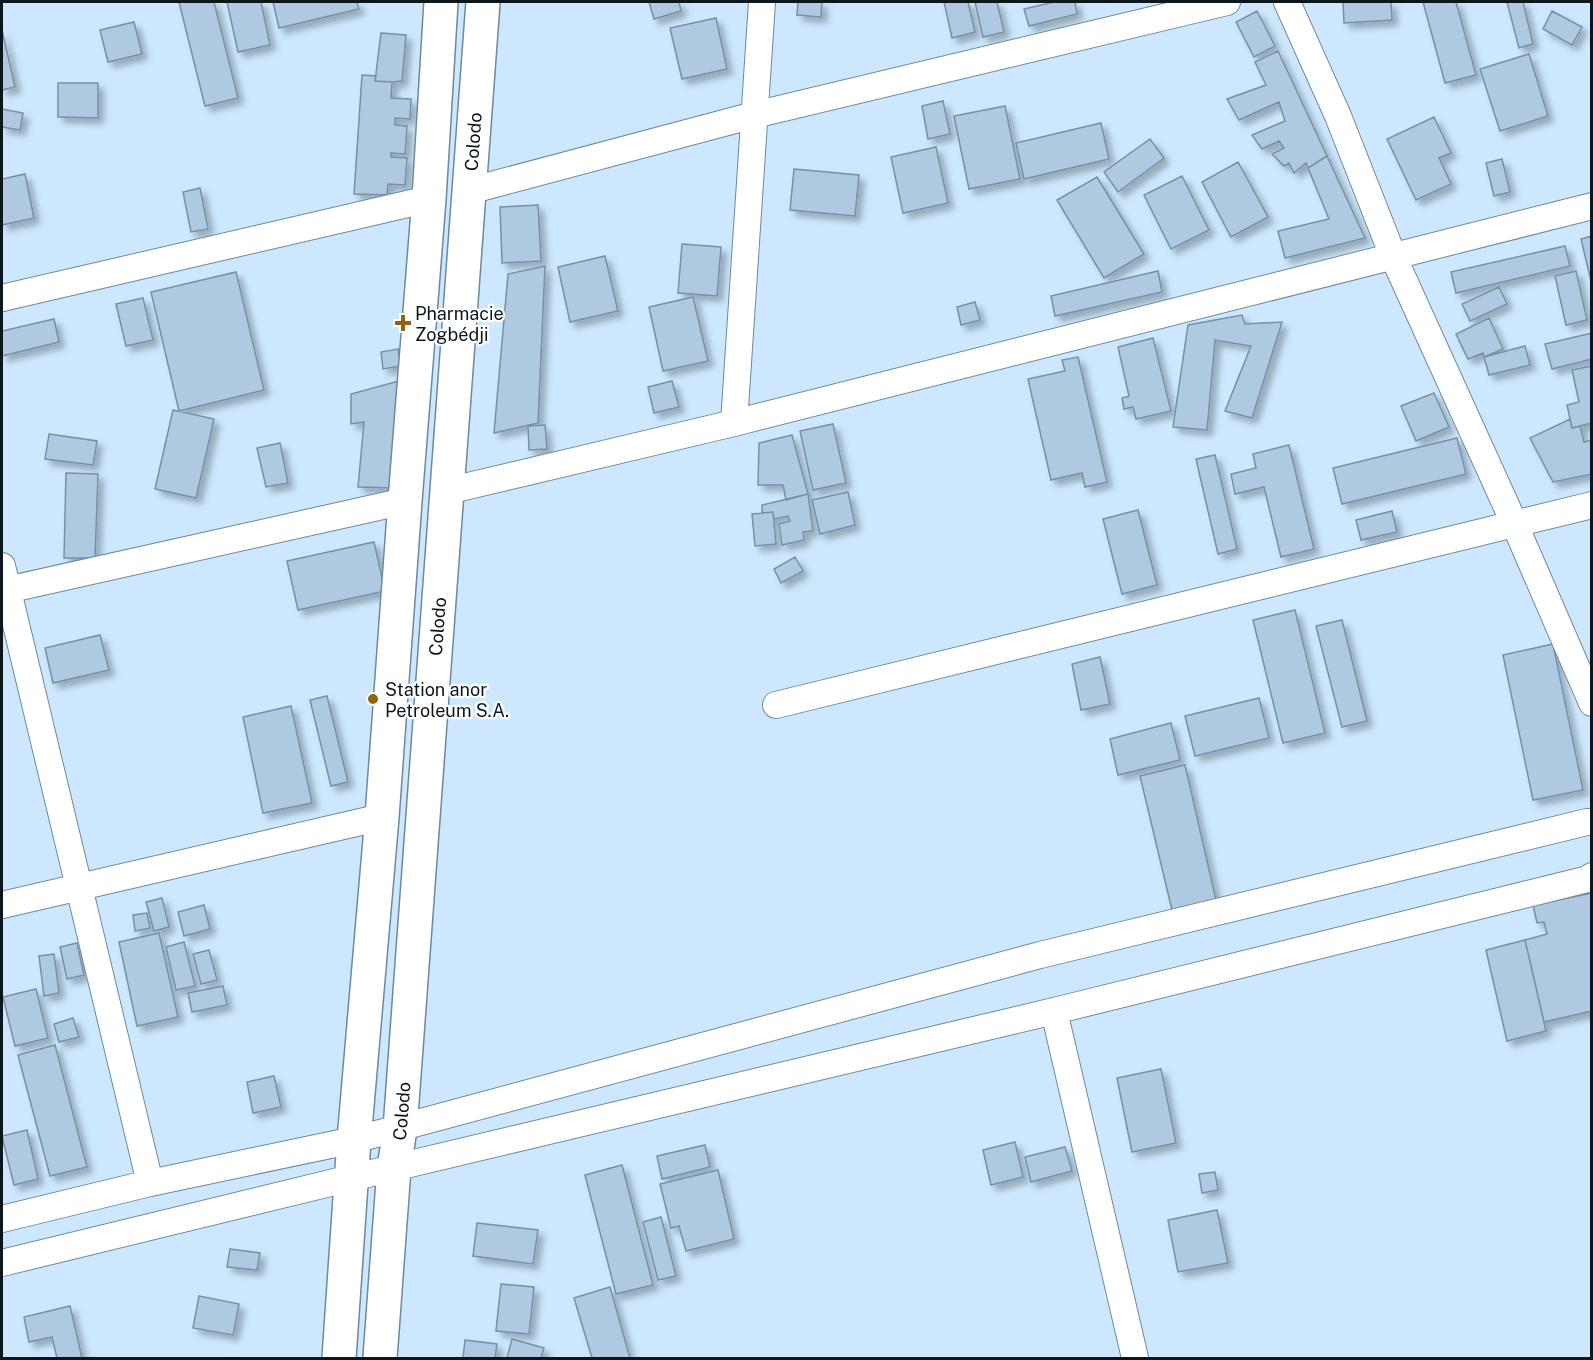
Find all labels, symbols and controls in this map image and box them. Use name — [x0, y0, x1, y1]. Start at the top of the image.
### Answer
street label: Colodo — [460, 112, 485, 172]
place label: Pharmacie Zogbédji — [415, 303, 504, 345]
marker: Pharmacie Zogbédji — [396, 316, 410, 330]
street label: Colodo — [424, 596, 450, 656]
place label: Station anor Petroleum S.A. — [385, 679, 509, 721]
marker: Station anor Petroleum S.A. — [366, 692, 380, 706]
street label: Colodo — [388, 1081, 414, 1142]

